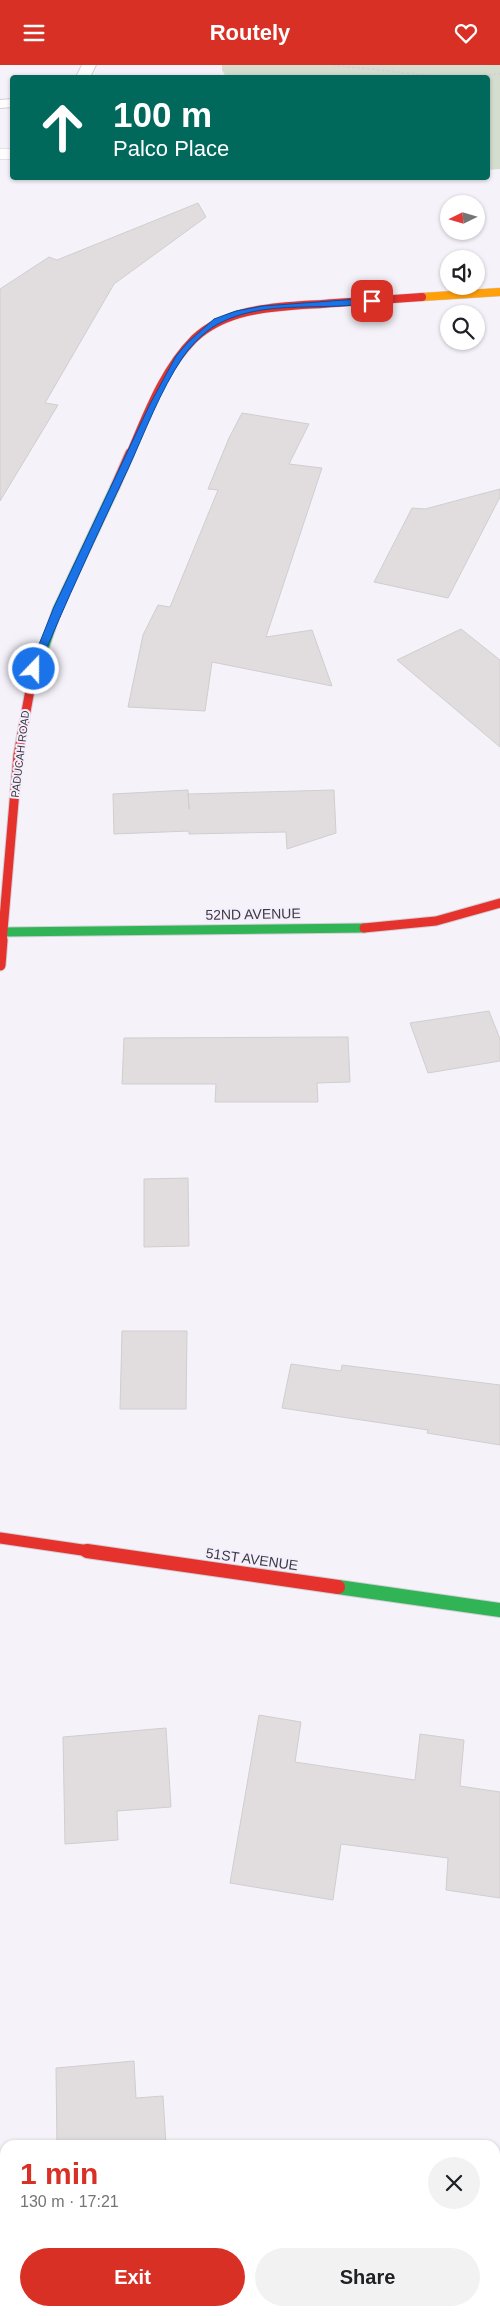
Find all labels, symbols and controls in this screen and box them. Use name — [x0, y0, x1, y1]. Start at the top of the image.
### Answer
icon: menu — [20, 19, 48, 47]
icon: heart — [452, 19, 480, 47]
text: Routely — [210, 20, 290, 45]
icon: ahead — [30, 95, 95, 160]
text: 100 m — [113, 95, 212, 134]
text: Palco Place — [113, 136, 229, 161]
north arrow — [440, 195, 485, 240]
map controls — [440, 195, 485, 350]
button: sound — [440, 250, 485, 295]
pin — [351, 280, 393, 322]
icon: arrive — [358, 287, 386, 315]
button: search — [440, 305, 485, 350]
position arrow — [7, 642, 59, 694]
street label: PADUCAH ROAD — [9, 710, 31, 798]
street label: 52ND AVENUE — [205, 905, 301, 923]
street label: 51ST AVENUE — [205, 1545, 299, 1573]
text: 1 min — [20, 2157, 98, 2190]
button: close — [428, 2157, 480, 2209]
text: 130 m · 17:21 — [20, 2193, 119, 2210]
button: Exit — [20, 2248, 245, 2306]
button: Share — [255, 2248, 480, 2306]

